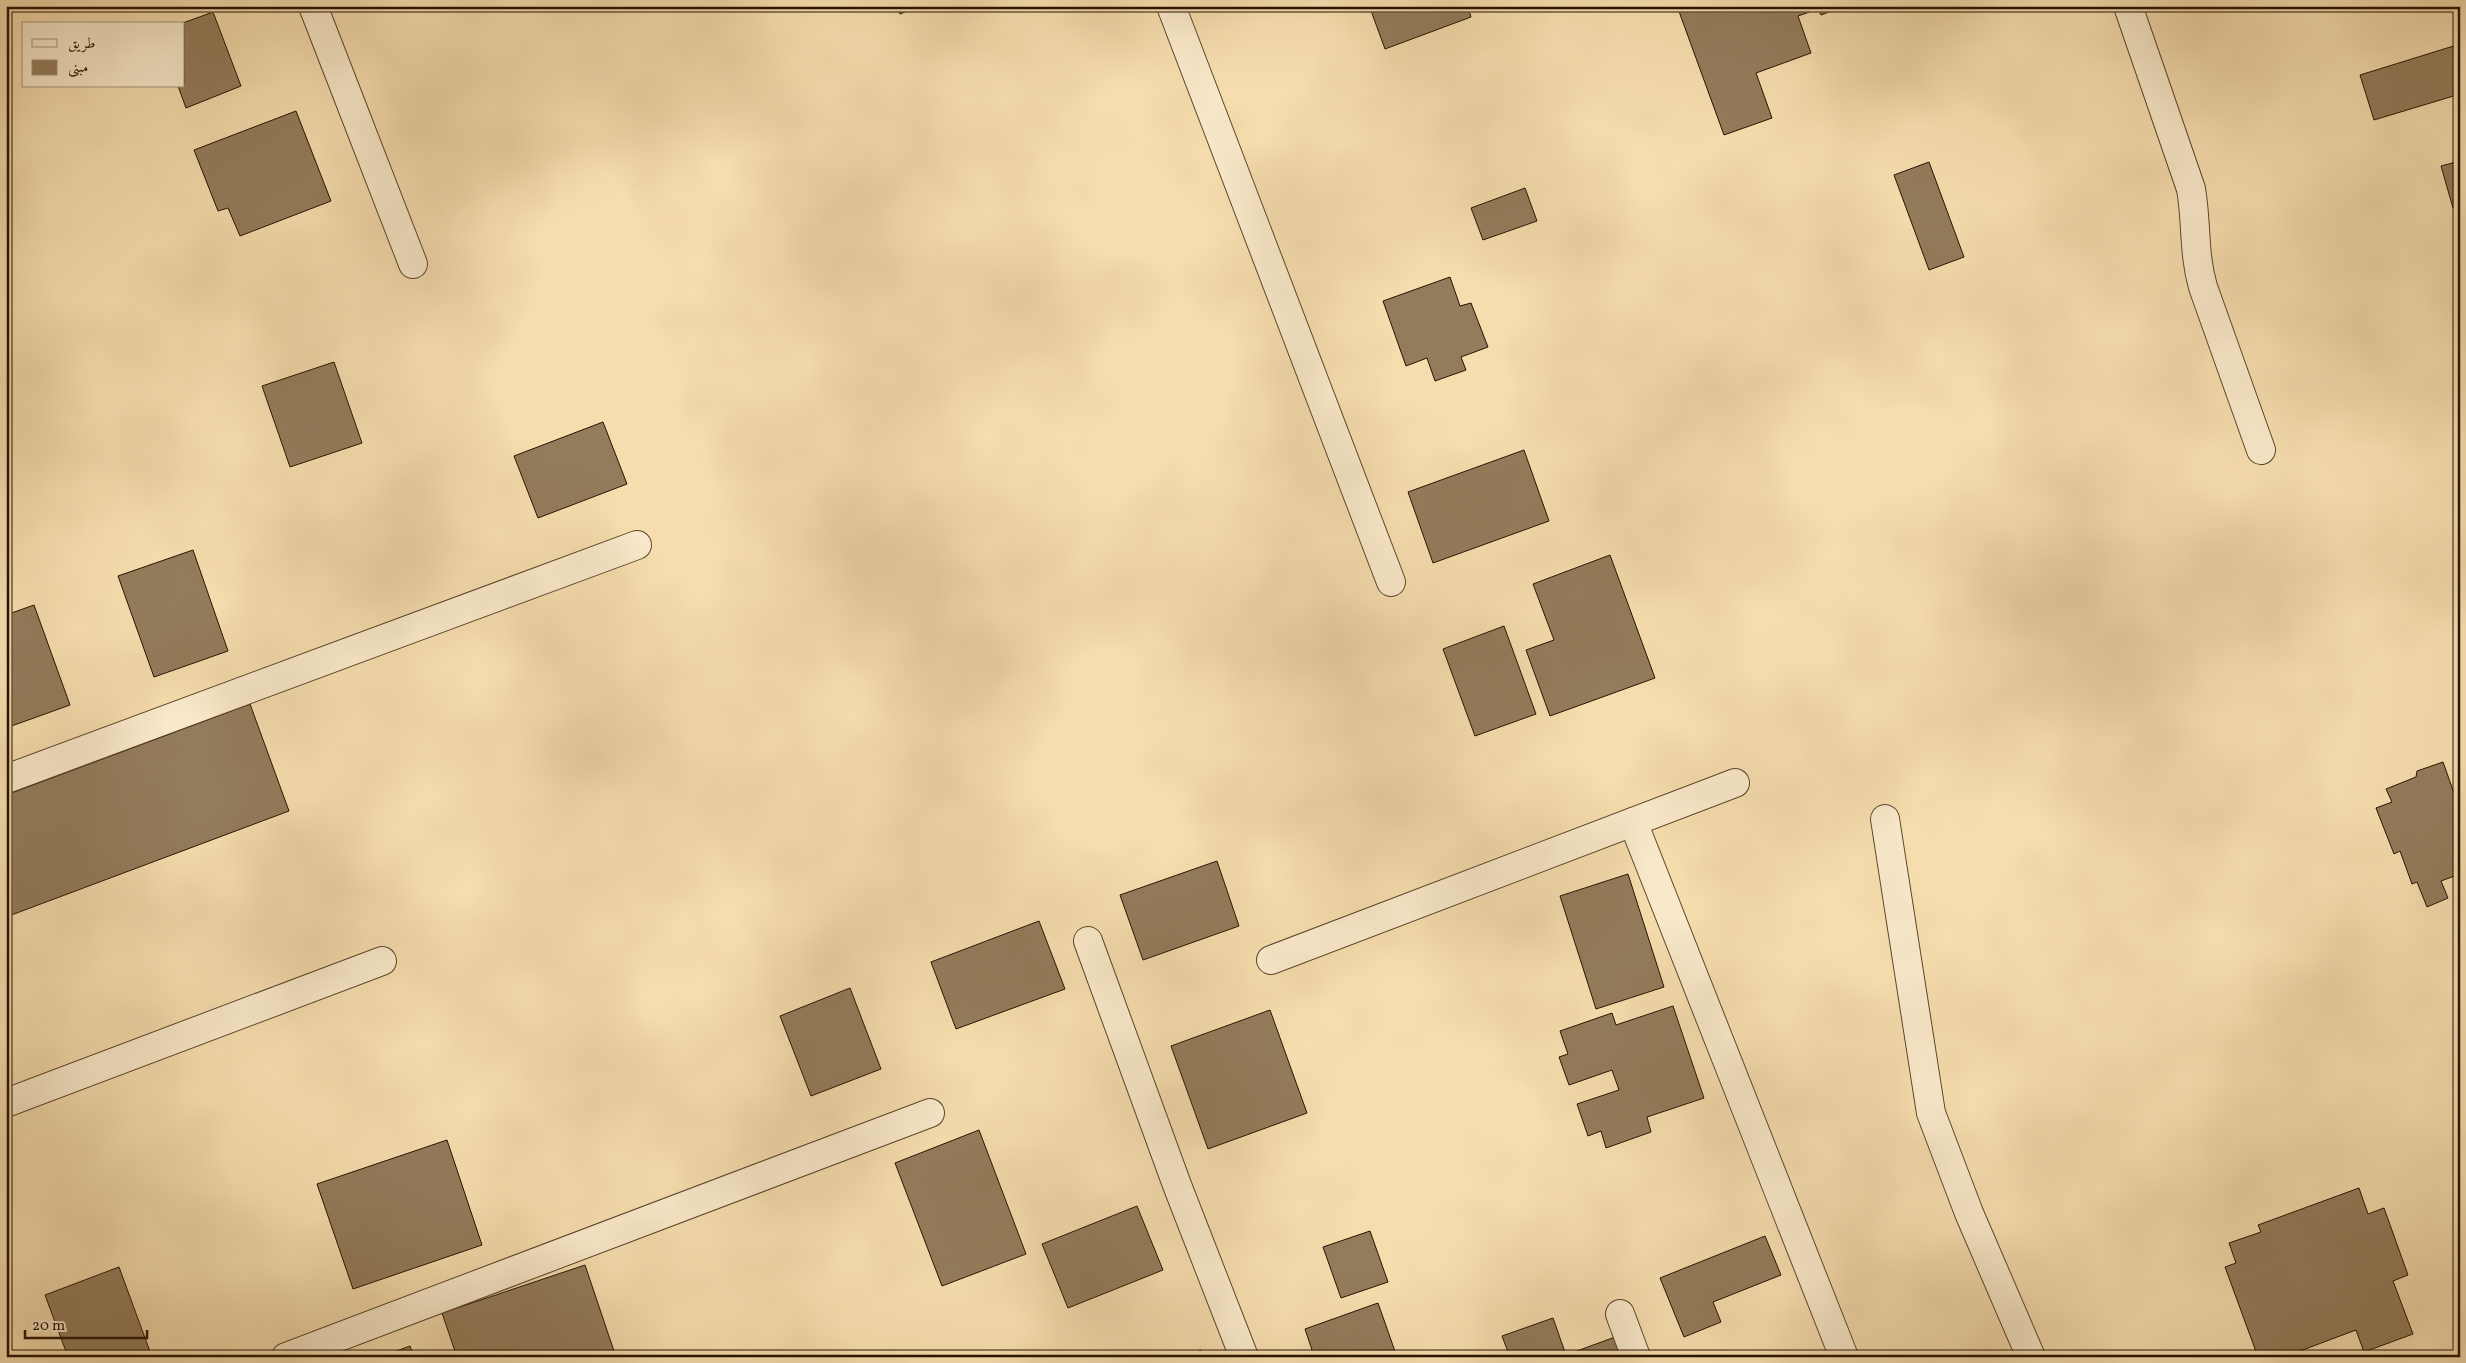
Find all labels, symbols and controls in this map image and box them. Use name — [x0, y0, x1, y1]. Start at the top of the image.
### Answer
legend — [22, 22, 185, 88]
text: طريق — [68, 34, 95, 55]
text: مبنى — [68, 58, 88, 79]
scale bar — [25, 1308, 148, 1340]
text: 20 m — [32, 1316, 65, 1337]

